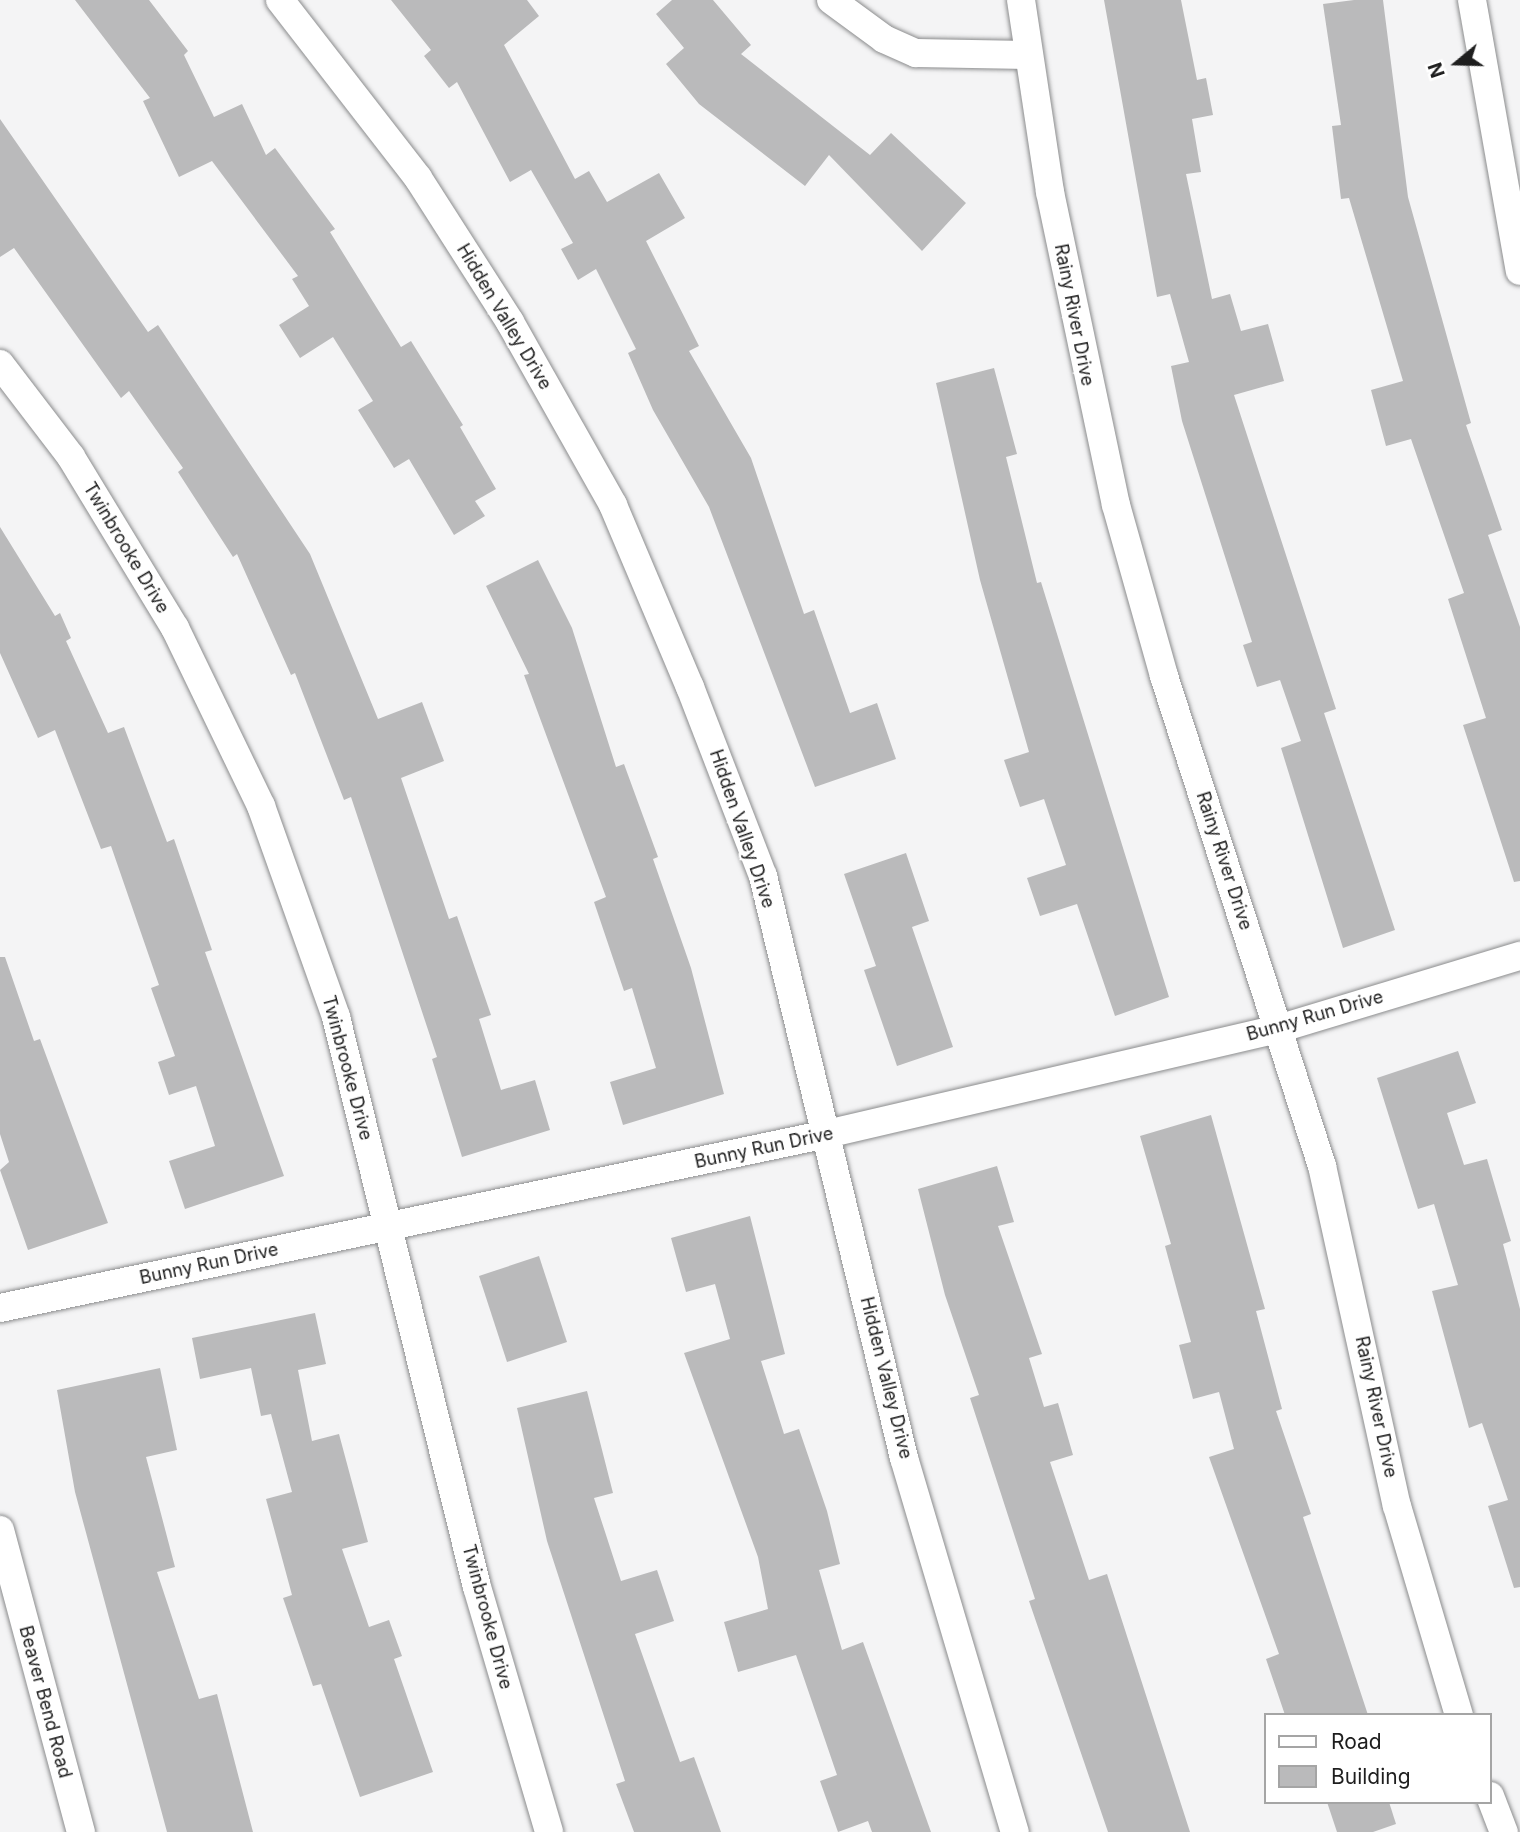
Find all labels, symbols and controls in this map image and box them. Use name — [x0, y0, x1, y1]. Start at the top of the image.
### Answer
north arrow — [1422, 28, 1492, 98]
text: N — [1423, 59, 1450, 81]
street label: Hidden Valley Drive — [452, 240, 556, 394]
street label: Rainy River Drive — [1050, 242, 1098, 388]
street label: Twinbrooke Drive — [78, 479, 174, 617]
street label: Hidden Valley Drive — [705, 747, 779, 911]
street label: Rainy River Drive — [1191, 789, 1257, 933]
street label: Bunny Run Drive — [1244, 986, 1386, 1046]
street label: Twinbrooke Drive — [317, 993, 377, 1143]
street label: Bunny Run Drive — [693, 1123, 835, 1173]
street label: Bunny Run Drive — [138, 1239, 280, 1289]
street label: Hidden Valley Drive — [855, 1295, 917, 1461]
street label: Rainy River Drive — [1350, 1334, 1402, 1480]
street label: Twinbrooke Drive — [457, 1542, 517, 1692]
street label: Beaver Bend Road — [14, 1623, 76, 1781]
legend — [1264, 1713, 1492, 1804]
text: Road — [1331, 1729, 1382, 1754]
text: Building — [1331, 1764, 1411, 1789]

